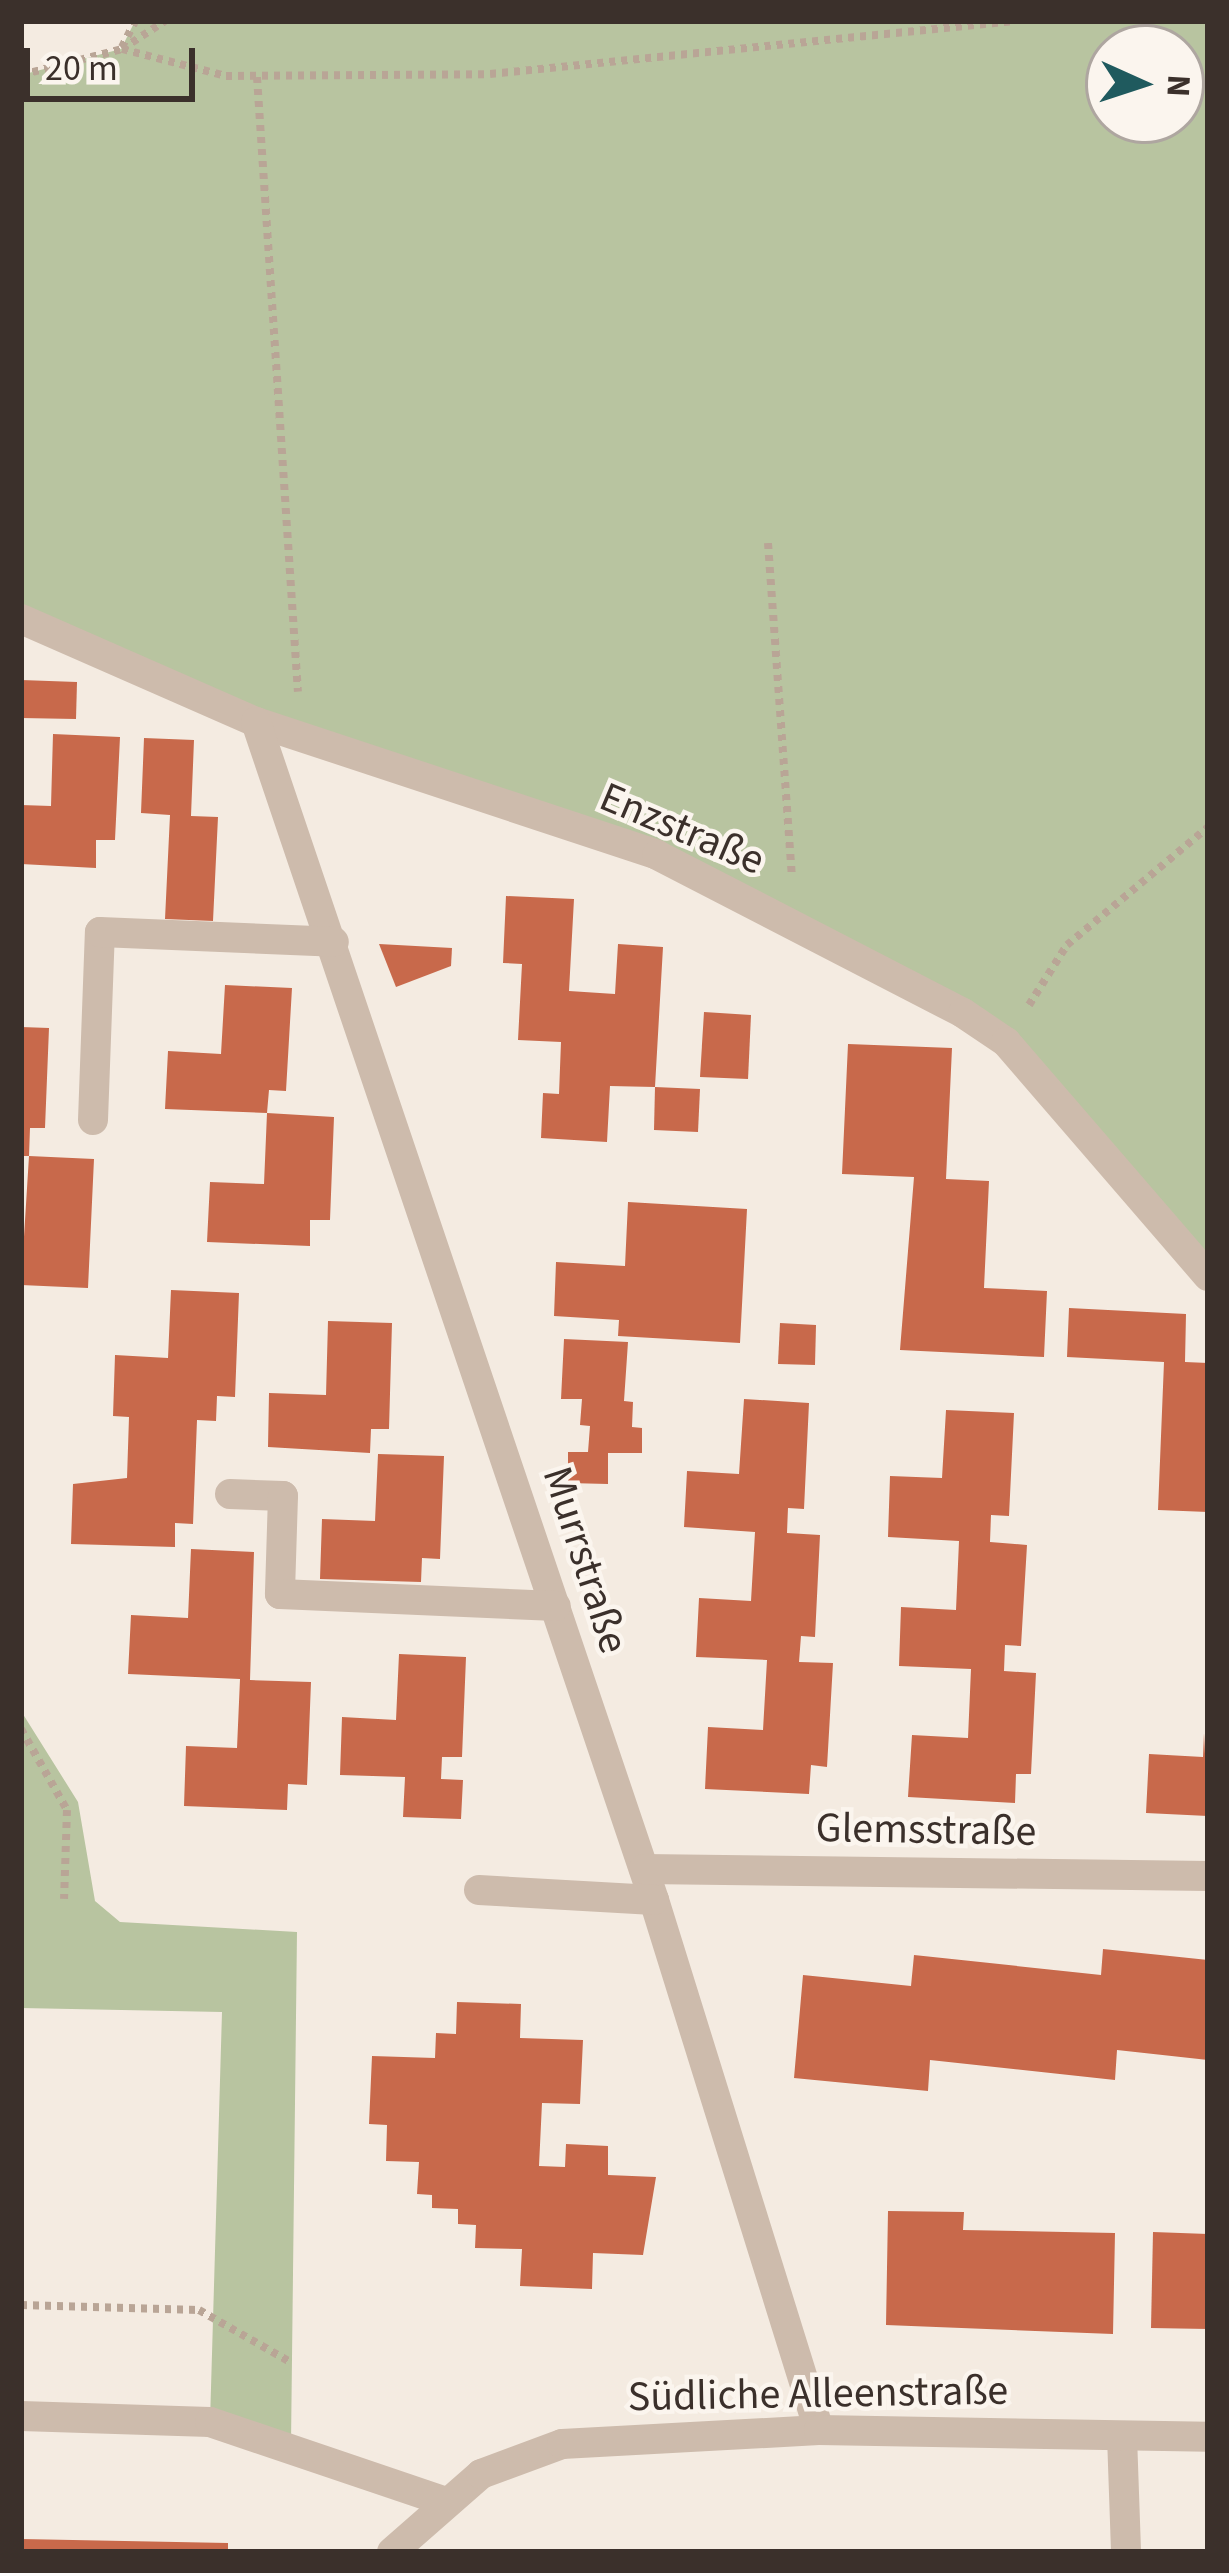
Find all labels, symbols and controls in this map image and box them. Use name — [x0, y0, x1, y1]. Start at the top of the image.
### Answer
scale bar — [30, 24, 201, 98]
north arrow — [1085, 24, 1205, 144]
text: 20 m — [45, 43, 118, 94]
text: N — [1154, 74, 1202, 98]
street label: Enzstraße — [592, 772, 772, 886]
street label: Murrstraße — [531, 1460, 639, 1660]
street label: Glemsstraße — [815, 1803, 1037, 1857]
street label: Südliche Alleenstraße — [627, 2365, 1009, 2423]

